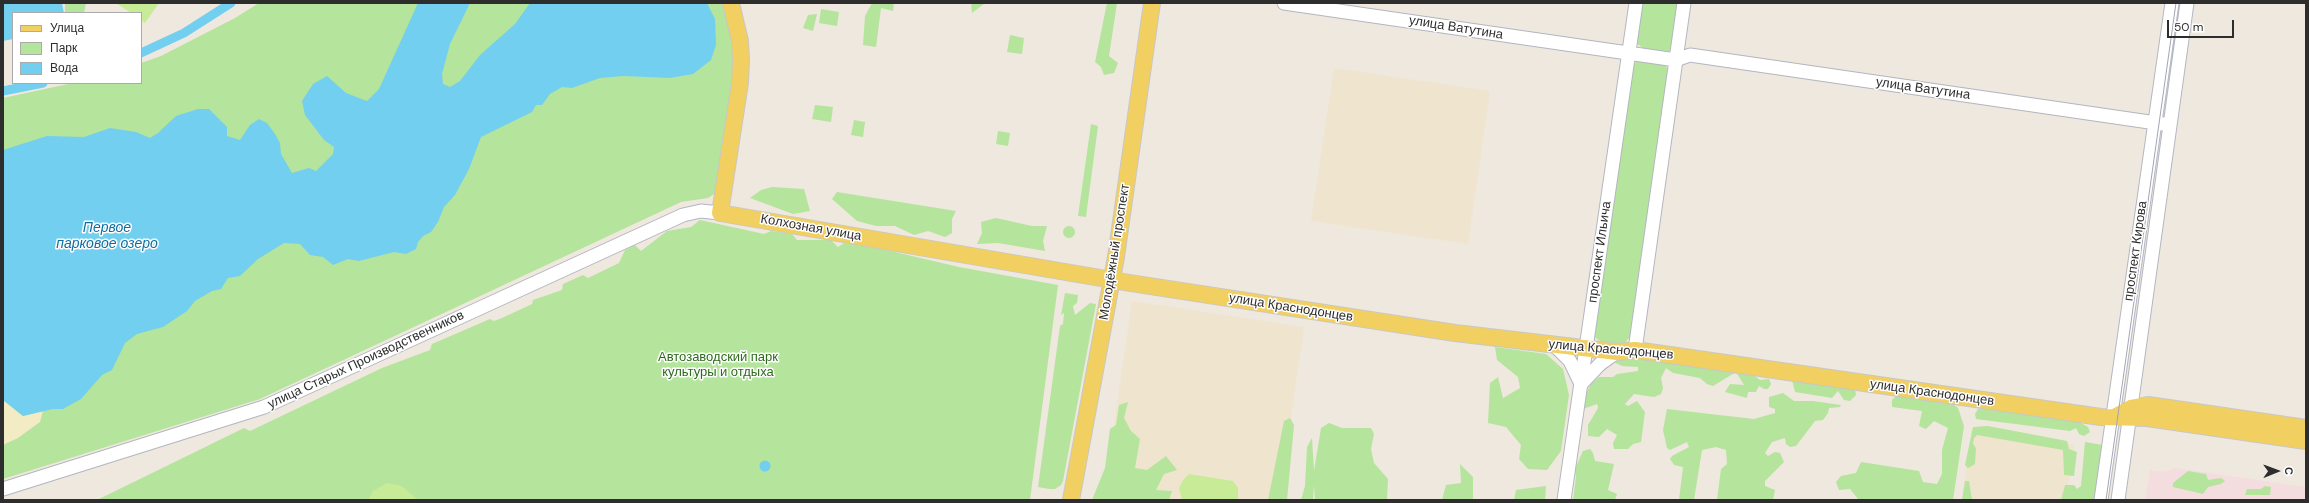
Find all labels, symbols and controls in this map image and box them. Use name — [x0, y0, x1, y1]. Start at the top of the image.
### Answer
legend — [12, 12, 142, 84]
scale bar — [2169, 12, 2236, 38]
street label: улица Ватутина — [1408, 13, 1504, 43]
text: 50 m — [2174, 19, 2203, 35]
text: Улица — [50, 20, 84, 36]
text: Парк — [50, 40, 77, 56]
text: Вода — [50, 60, 78, 76]
street label: улица Ватутина — [1875, 75, 1971, 103]
street label: Молодёжный проспект — [1097, 183, 1133, 321]
street label: проспект Ильича — [1585, 200, 1615, 304]
street label: проспект Кирова — [2121, 200, 2151, 302]
street label: Колхозная улица — [759, 211, 863, 245]
water label: Первое парковое озеро — [56, 220, 158, 252]
street label: улица Краснодонцев — [1228, 290, 1354, 326]
street label: улица Старых Производственников — [266, 308, 466, 412]
street label: улица Краснодонцев — [1548, 337, 1674, 363]
park label: Автозаводский парк культуры и отдыха — [658, 350, 778, 381]
street label: улица Краснодонцев — [1869, 377, 1995, 409]
north arrow — [2257, 451, 2297, 491]
text: С — [2282, 467, 2296, 475]

